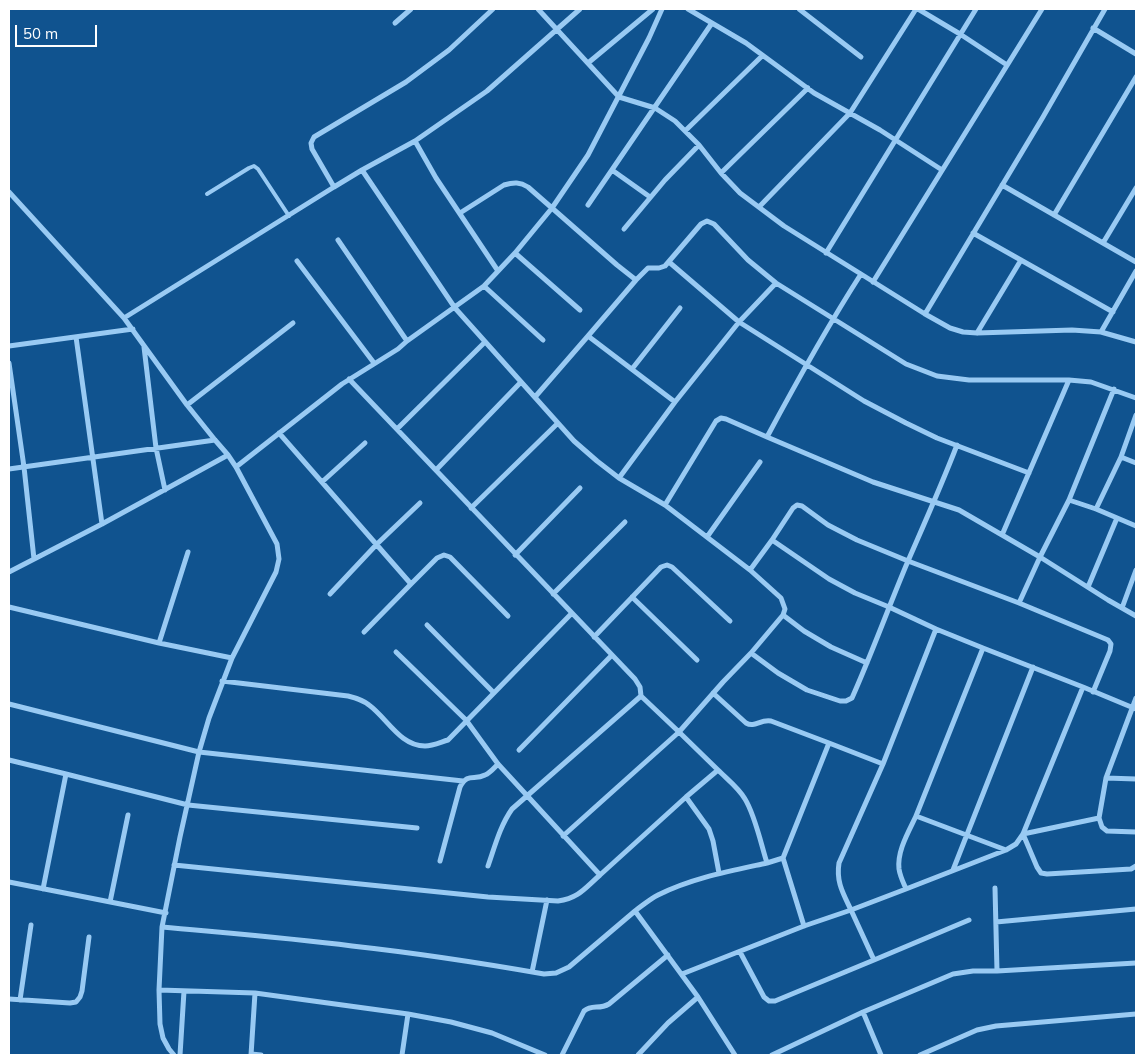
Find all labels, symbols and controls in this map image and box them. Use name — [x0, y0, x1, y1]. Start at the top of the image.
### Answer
scale bar — [18, 15, 100, 47]
text: 50 m — [23, 24, 58, 43]

